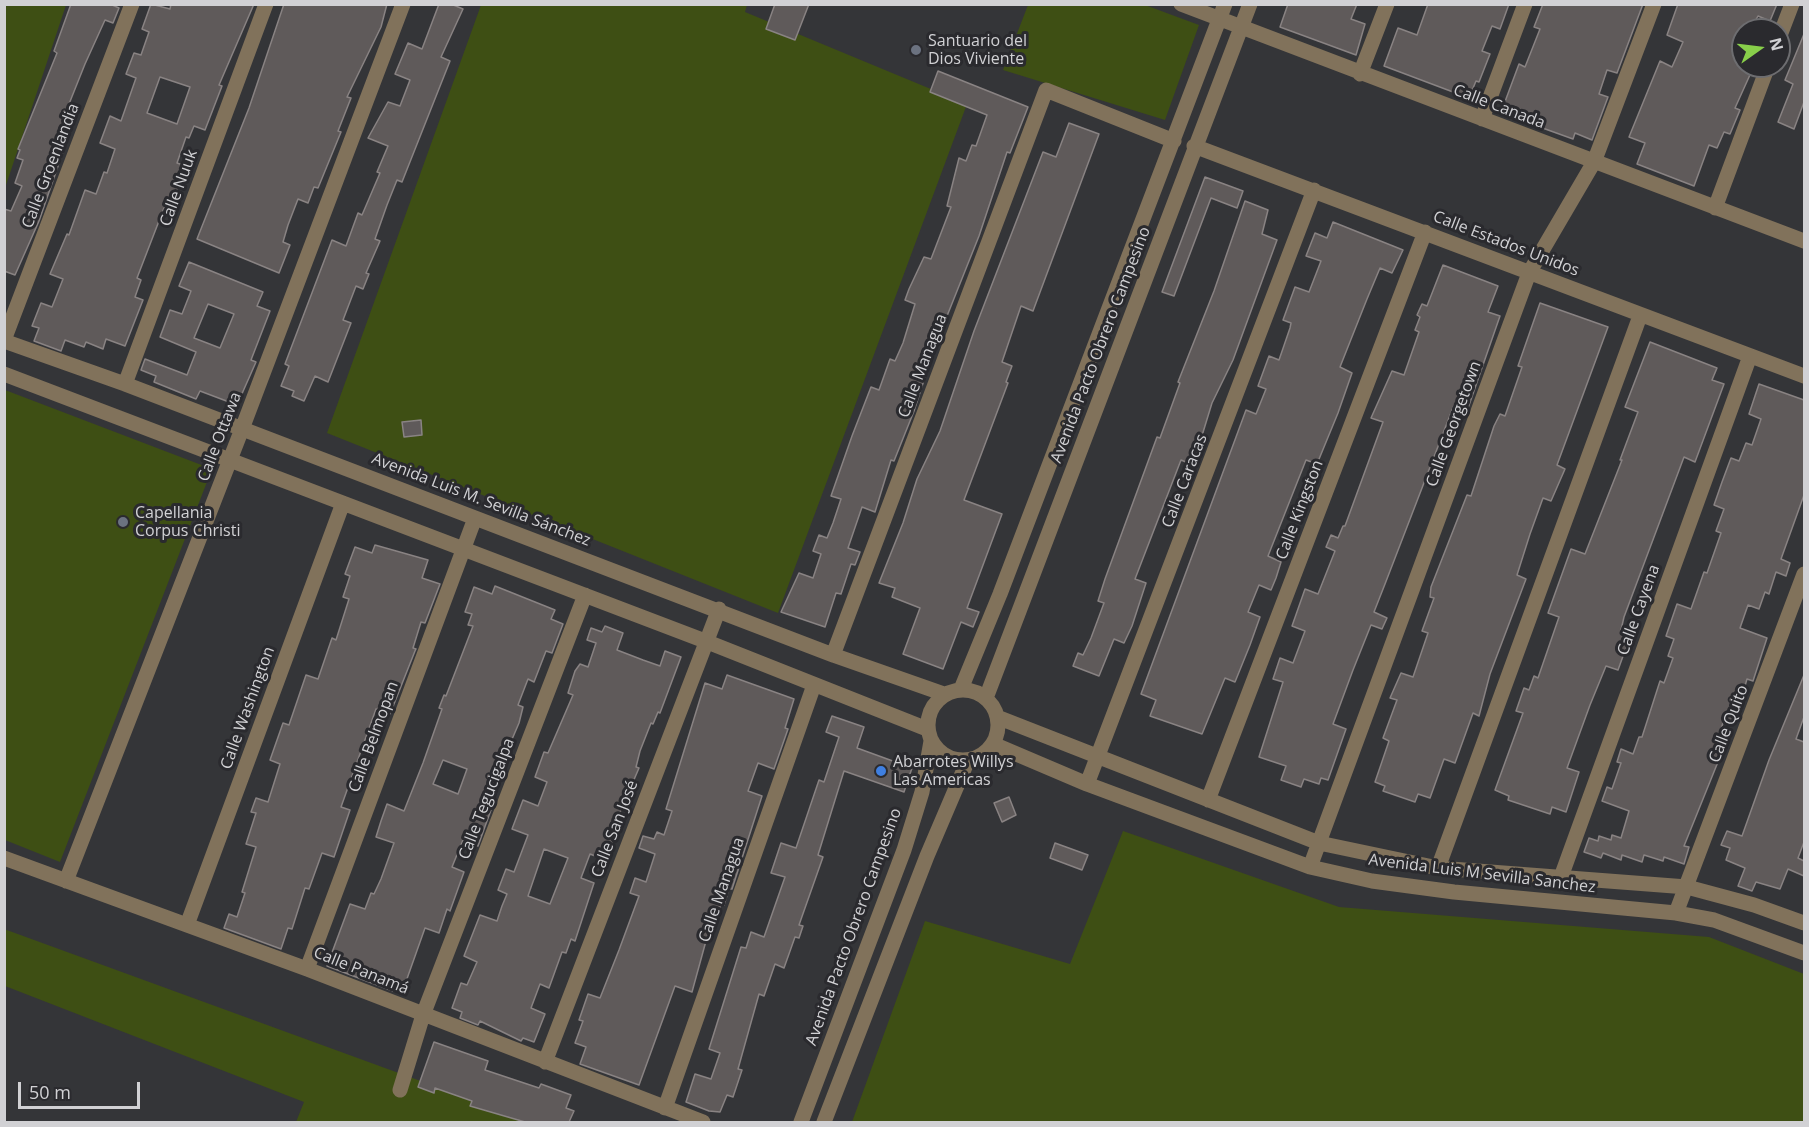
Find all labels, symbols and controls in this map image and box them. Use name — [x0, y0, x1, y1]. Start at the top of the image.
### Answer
north arrow — [1731, 18, 1791, 78]
place label: Santuario del Dios Viviente — [928, 31, 1027, 69]
text: N — [1764, 35, 1789, 53]
marker: Santuario del Dios Viviente — [909, 43, 923, 57]
street label: Calle Canada — [1450, 81, 1548, 133]
street label: Calle Groenlandia — [18, 101, 84, 231]
street label: Calle Nuuk — [156, 147, 202, 229]
street label: Calle Estados Unidos — [1430, 207, 1582, 281]
street label: Avenida Pacto Obrero Campesino — [1047, 224, 1155, 466]
street label: Calle Managua — [894, 311, 952, 421]
street label: Calle Georgetown — [1422, 359, 1486, 489]
street label: Calle Ottawa — [194, 390, 246, 484]
street label: Calle Caracas — [1158, 431, 1212, 531]
street label: Avenida Luis M. Sevilla Sánchez — [369, 449, 593, 551]
street label: Calle Kingston — [1272, 457, 1328, 563]
place label: Capellania Corpus Christi — [135, 503, 240, 541]
marker: Capellania Corpus Christi — [116, 515, 130, 529]
street label: Calle Cayena — [1614, 562, 1664, 658]
street label: Calle Washington — [217, 644, 279, 772]
street label: Calle Belmopan — [345, 679, 403, 795]
street label: Calle Quito — [1705, 682, 1753, 766]
street label: Calle Tegucigalpa — [455, 736, 519, 862]
place label: Abarrotes Willys Las Americas — [893, 752, 1014, 790]
marker: Abarrotes Willys Las Americas — [874, 764, 888, 778]
street label: Calle San José — [588, 778, 642, 880]
street label: Avenida Pacto Obrero Campesino — [802, 806, 906, 1048]
street label: Calle Managua — [695, 835, 749, 945]
street label: Avenida Luis M Sevilla Sanchez — [1367, 851, 1597, 897]
street label: Calle Panamá — [311, 943, 411, 999]
scale bar — [21, 1070, 142, 1108]
text: 50 m — [29, 1080, 71, 1104]

